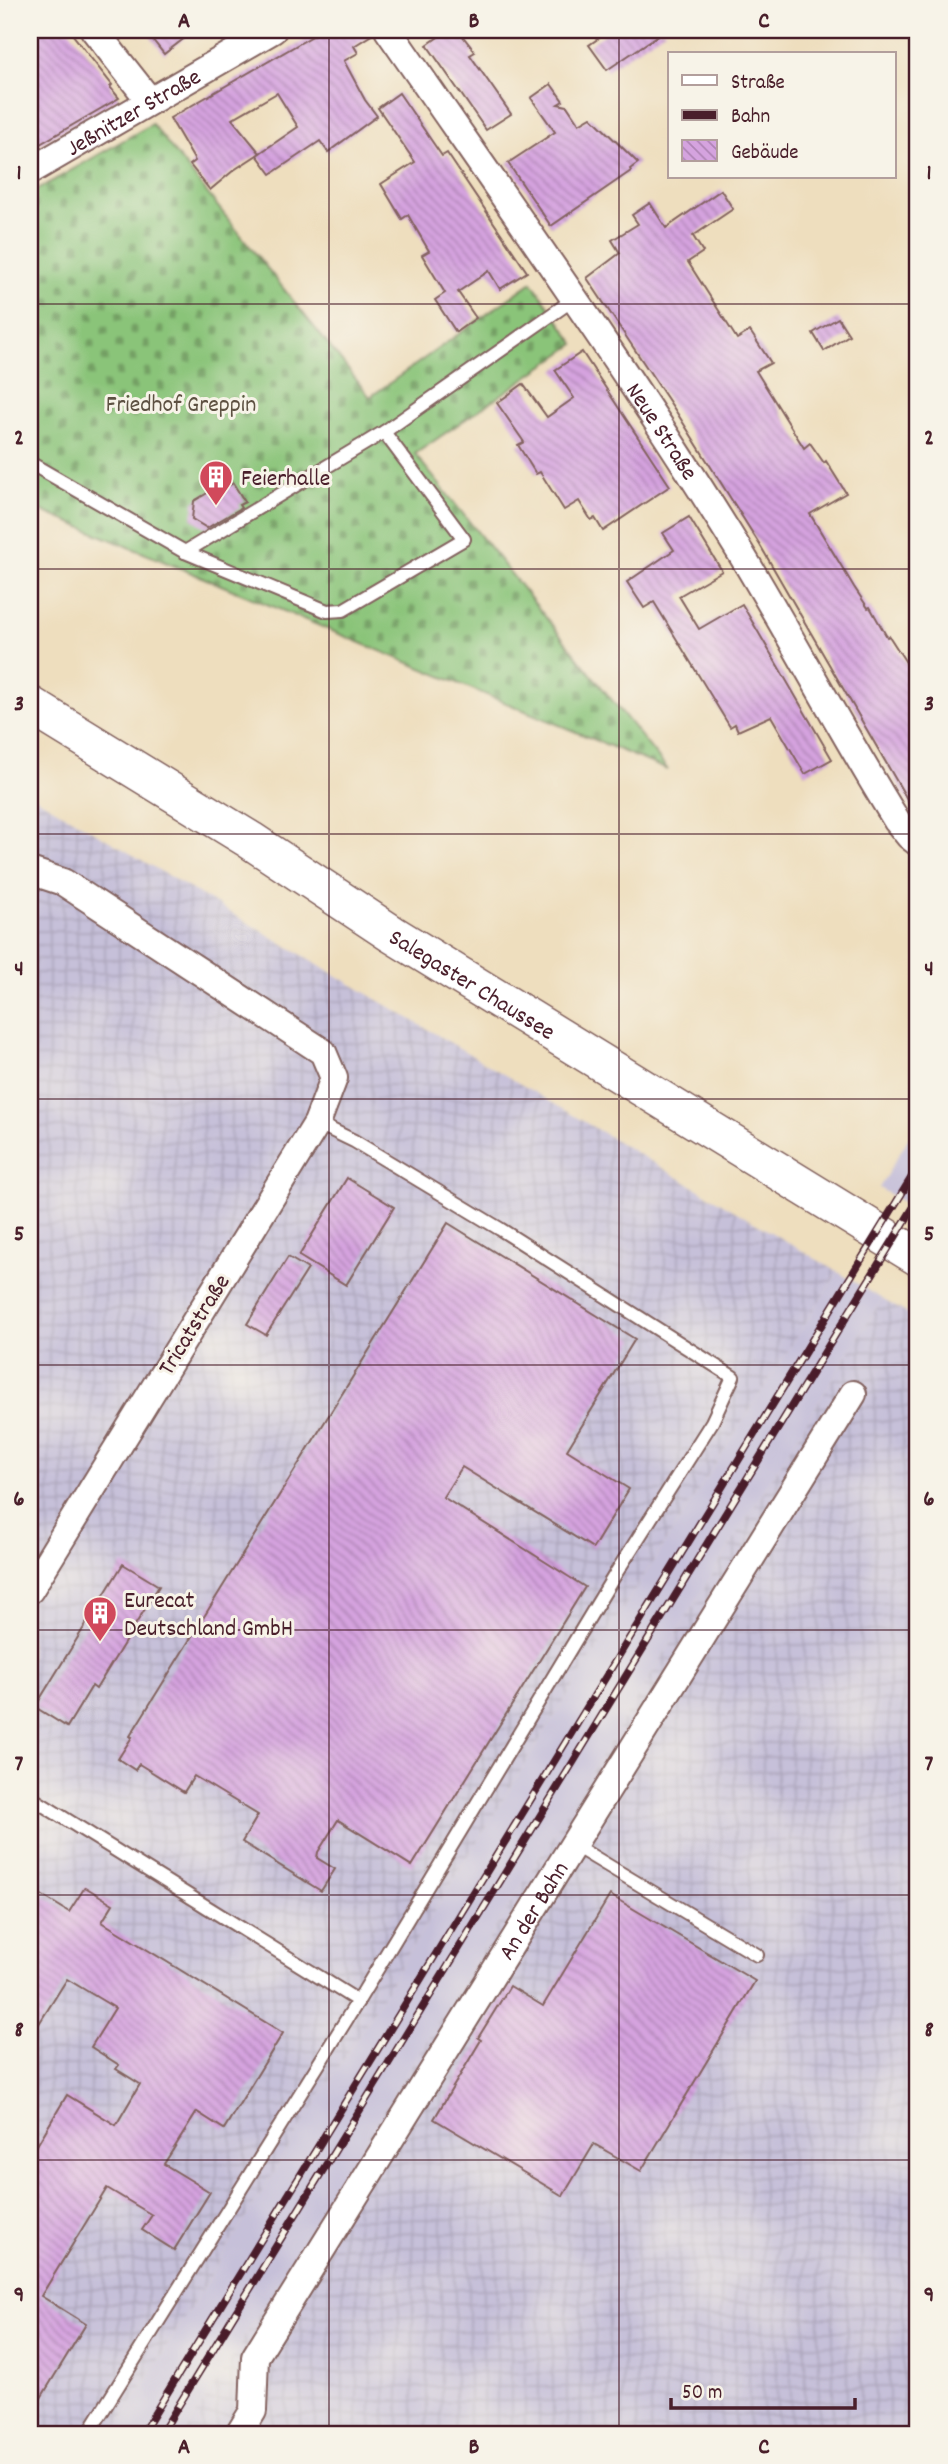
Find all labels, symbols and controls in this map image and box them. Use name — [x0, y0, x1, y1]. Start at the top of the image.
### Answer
text: A — [178, 6, 190, 39]
text: B — [469, 6, 480, 39]
text: C — [758, 6, 770, 39]
legend — [668, 52, 895, 178]
street label: Jeßnitzer Straße — [61, 61, 208, 166]
text: Straße — [731, 69, 785, 99]
text: Bahn — [731, 103, 770, 133]
text: Gebäude — [731, 139, 799, 169]
text: 1 — [16, 158, 22, 191]
text: 1 — [926, 158, 932, 191]
street label: Neue Straße — [616, 377, 705, 488]
park label: Friedhof Greppin — [106, 389, 256, 423]
text: 2 — [14, 423, 24, 456]
text: 2 — [924, 423, 934, 456]
building icon: Feierhalle — [197, 458, 235, 507]
place label: Feierhalle — [241, 463, 330, 497]
text: 3 — [14, 689, 24, 722]
text: 3 — [924, 689, 934, 722]
street label: Salegaster Chaussee — [381, 922, 561, 1050]
text: 4 — [14, 954, 24, 987]
text: 4 — [924, 954, 934, 987]
text: 5 — [14, 1219, 24, 1252]
text: 5 — [924, 1219, 934, 1252]
street label: Tricatstraße — [151, 1268, 240, 1383]
text: 6 — [13, 1484, 25, 1517]
text: 6 — [923, 1484, 935, 1517]
place label: Eurecat Deutschland GmbH — [124, 1585, 293, 1647]
building icon: Eurecat Deutschland GmbH — [81, 1594, 119, 1643]
text: 7 — [15, 1749, 24, 1782]
text: 7 — [925, 1749, 934, 1782]
street label: An der Bahn — [491, 1856, 579, 1968]
text: 8 — [14, 2015, 24, 2048]
text: 8 — [924, 2015, 934, 2048]
text: 9 — [14, 2280, 24, 2313]
text: 9 — [924, 2280, 934, 2313]
scale bar — [671, 2366, 855, 2410]
text: 50 m — [682, 2379, 722, 2409]
text: A — [178, 2432, 190, 2464]
text: B — [469, 2432, 480, 2464]
text: C — [758, 2432, 770, 2464]

